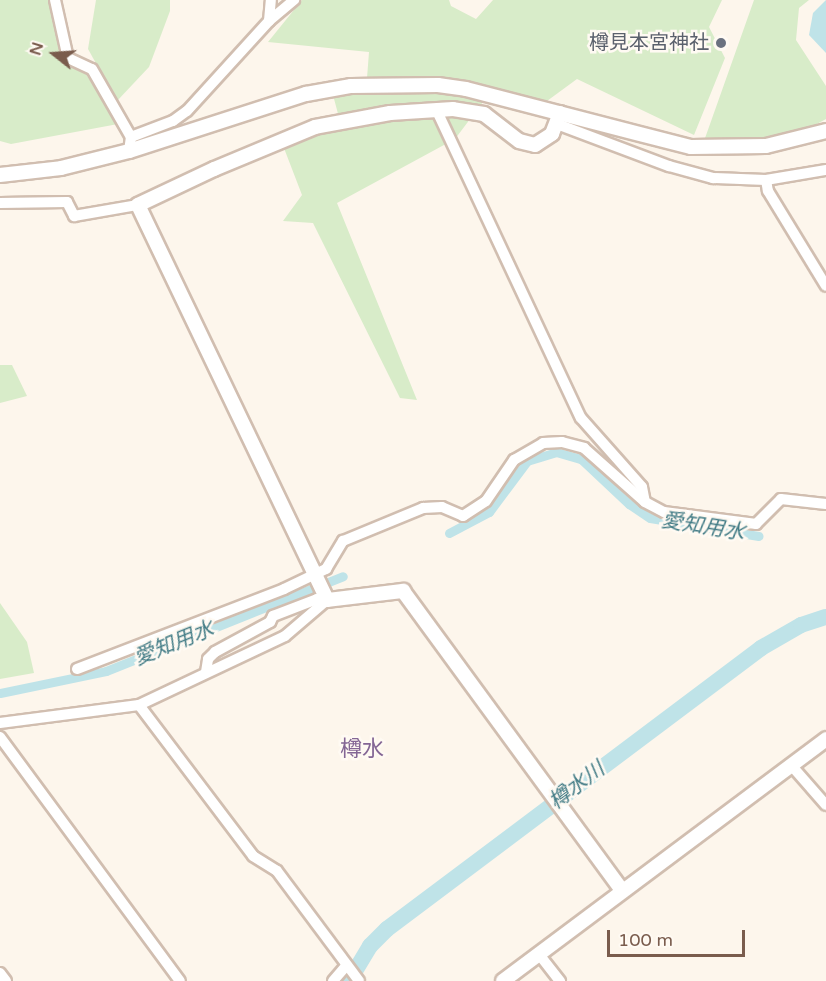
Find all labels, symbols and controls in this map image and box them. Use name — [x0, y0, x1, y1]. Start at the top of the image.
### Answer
north arrow — [24, 24, 84, 84]
place label: 樽見本宮神社 — [589, 31, 709, 55]
marker: 樽見本宮神社 — [714, 36, 728, 50]
text: N — [25, 40, 48, 58]
water label: 愛知用水 — [660, 508, 746, 546]
water label: 愛知用水 — [130, 617, 218, 671]
district label: 樽水 — [340, 737, 384, 763]
water label: 樽水川 — [544, 757, 610, 815]
scale bar — [610, 918, 748, 956]
text: 100 m — [618, 929, 673, 951]

